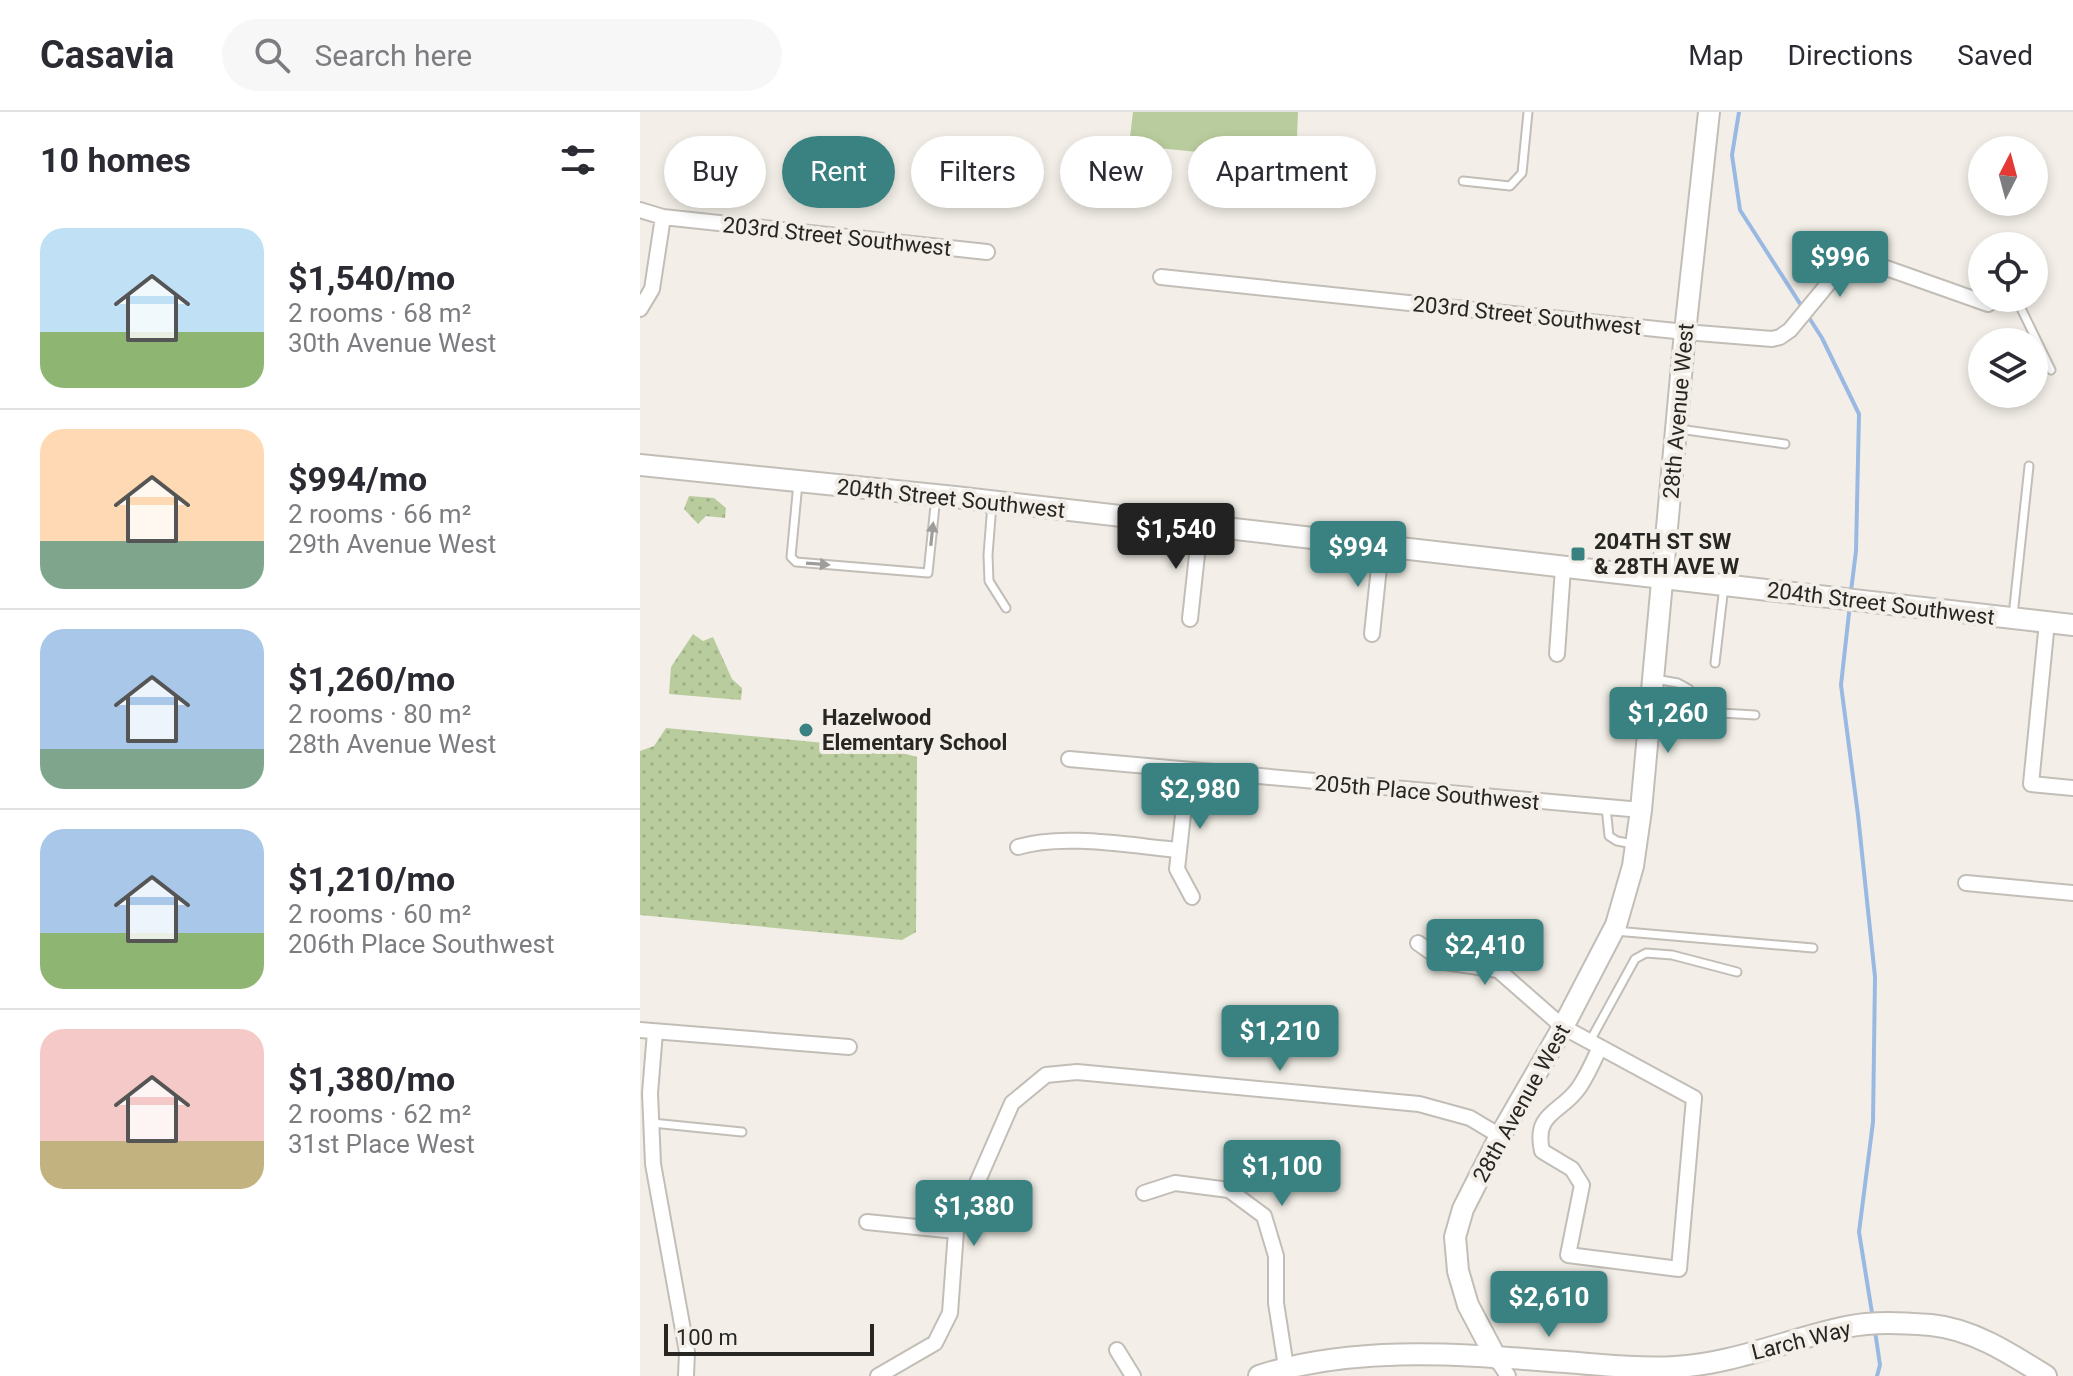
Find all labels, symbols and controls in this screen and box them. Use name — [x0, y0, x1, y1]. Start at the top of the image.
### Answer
search box — [222, 19, 782, 91]
text: Casavia — [40, 33, 174, 77]
icon: search — [250, 33, 294, 77]
text: Search here — [314, 38, 472, 73]
text: Map — [1688, 39, 1744, 72]
text: Directions — [1788, 39, 1913, 72]
text: Saved — [1957, 39, 2033, 72]
chip: Buy — [664, 136, 766, 208]
chip: Rent — [782, 136, 895, 208]
chip: Filters — [911, 136, 1044, 208]
chip: New — [1060, 136, 1172, 208]
chip: Apartment — [1188, 136, 1376, 208]
north arrow — [1968, 136, 2048, 216]
map controls — [1968, 136, 2048, 408]
icon: filters — [556, 138, 600, 182]
text: 10 homes — [40, 140, 191, 180]
street label: 203rd Street Southwest — [722, 212, 952, 261]
pin: $996 — [1793, 231, 1887, 299]
button: locate — [1968, 232, 2048, 312]
text: $996 — [1810, 242, 1870, 272]
text: $1,540/mo — [288, 258, 455, 298]
icon: home — [104, 260, 200, 356]
street label: 203rd Street Southwest — [1412, 291, 1642, 340]
text: 2 rooms · 68 m² — [288, 298, 471, 328]
street label: 28th Avenue West — [1658, 322, 1699, 500]
text: 30th Avenue West — [288, 328, 496, 358]
button: layers — [1968, 328, 2048, 408]
text: $994/mo — [288, 459, 427, 499]
icon: home — [104, 461, 200, 557]
street label: 204th Street Southwest — [836, 474, 1066, 523]
text: 2 rooms · 66 m² — [288, 499, 471, 529]
pin: $1,540 — [1111, 503, 1241, 571]
text: $1,540 — [1136, 514, 1216, 544]
one-way arrow — [926, 521, 939, 546]
pin: $994 — [1311, 521, 1405, 589]
text: 29th Avenue West — [288, 529, 496, 559]
place label: 204TH ST SW & 28TH AVE W — [1594, 529, 1739, 579]
text: $994 — [1328, 532, 1388, 562]
marker: 204TH ST SW & 28TH AVE W — [1569, 545, 1587, 563]
one-way arrow — [806, 558, 831, 571]
street label: 204th Street Southwest — [1766, 577, 1996, 630]
text: $1,260/mo — [288, 659, 455, 699]
icon: home — [104, 661, 200, 757]
pin: $1,260 — [1603, 687, 1733, 755]
text: $1,260 — [1628, 698, 1708, 728]
text: 2 rooms · 80 m² — [288, 699, 471, 729]
place label: Hazelwood Elementary School — [822, 705, 1007, 755]
marker: Hazelwood Elementary School — [797, 721, 815, 739]
text: 28th Avenue West — [288, 729, 496, 759]
pin: $2,980 — [1135, 763, 1265, 831]
street label: 205th Place Southwest — [1314, 770, 1540, 815]
text: $2,980 — [1160, 774, 1240, 804]
text: $1,210/mo — [288, 859, 455, 899]
icon: home — [104, 861, 200, 957]
text: 2 rooms · 60 m² — [288, 899, 471, 929]
pin: $2,410 — [1420, 919, 1550, 987]
text: 206th Place Southwest — [288, 929, 555, 959]
text: $2,410 — [1445, 930, 1525, 960]
pin: $1,210 — [1215, 1005, 1345, 1073]
text: $1,210 — [1240, 1016, 1320, 1046]
street label: 28th Avenue West — [1468, 1020, 1575, 1186]
text: $1,380/mo — [288, 1059, 455, 1099]
icon: home — [104, 1061, 200, 1157]
text: 2 rooms · 62 m² — [288, 1099, 471, 1129]
text: 31st Place West — [288, 1129, 475, 1159]
pin: $1,100 — [1217, 1140, 1347, 1208]
text: $1,100 — [1242, 1151, 1322, 1181]
pin: $1,380 — [909, 1180, 1039, 1248]
text: $1,380 — [934, 1191, 1014, 1221]
pin: $2,610 — [1484, 1271, 1614, 1339]
text: $2,610 — [1509, 1282, 1589, 1312]
street label: Larch Way — [1749, 1316, 1854, 1365]
scale bar — [664, 1320, 874, 1356]
text: 100 m — [676, 1325, 738, 1350]

